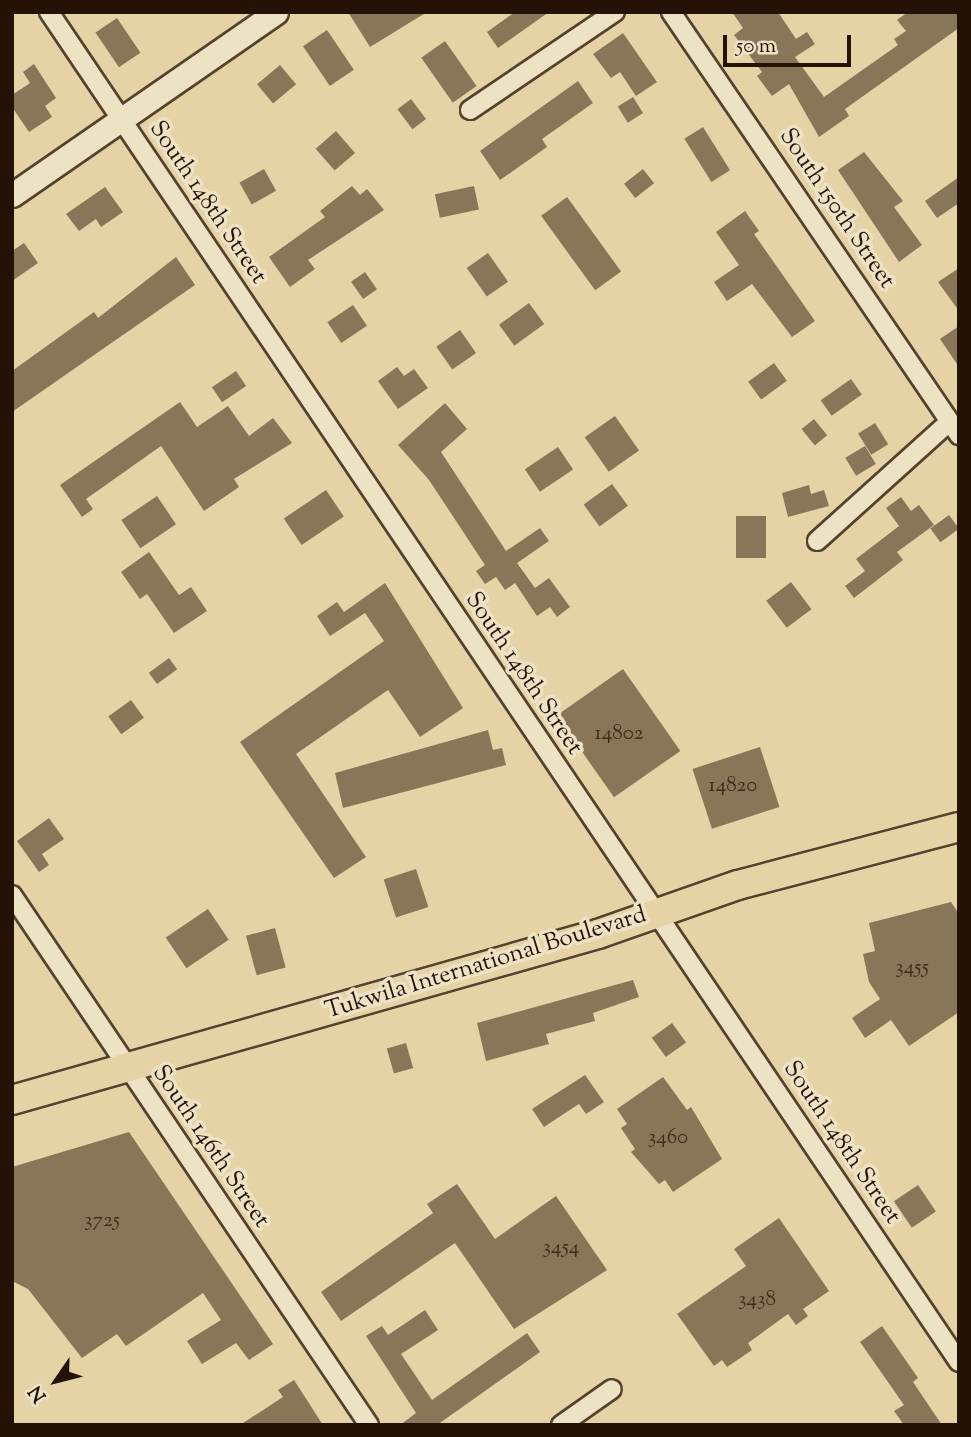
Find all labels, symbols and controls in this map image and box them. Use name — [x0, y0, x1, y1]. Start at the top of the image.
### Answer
scale bar — [726, 21, 854, 65]
text: 50 m — [736, 32, 776, 62]
street label: South 148th Street — [142, 116, 272, 290]
street label: South 150th Street — [772, 123, 900, 295]
street label: South 148th Street — [458, 587, 588, 761]
house number: 14802 — [595, 721, 643, 747]
house number: 14820 — [709, 773, 757, 799]
street label: Tukwila International Boulevard — [322, 901, 650, 1027]
house number: 3455 — [895, 955, 929, 981]
street label: South 148th Street — [776, 1056, 906, 1230]
street label: South 146th Street — [145, 1060, 275, 1234]
house number: 3460 — [648, 1125, 688, 1151]
house number: 3725 — [84, 1208, 120, 1234]
house number: 3454 — [543, 1235, 579, 1261]
house number: 3438 — [738, 1287, 776, 1313]
north arrow — [21, 1346, 91, 1416]
text: N — [23, 1379, 54, 1407]

